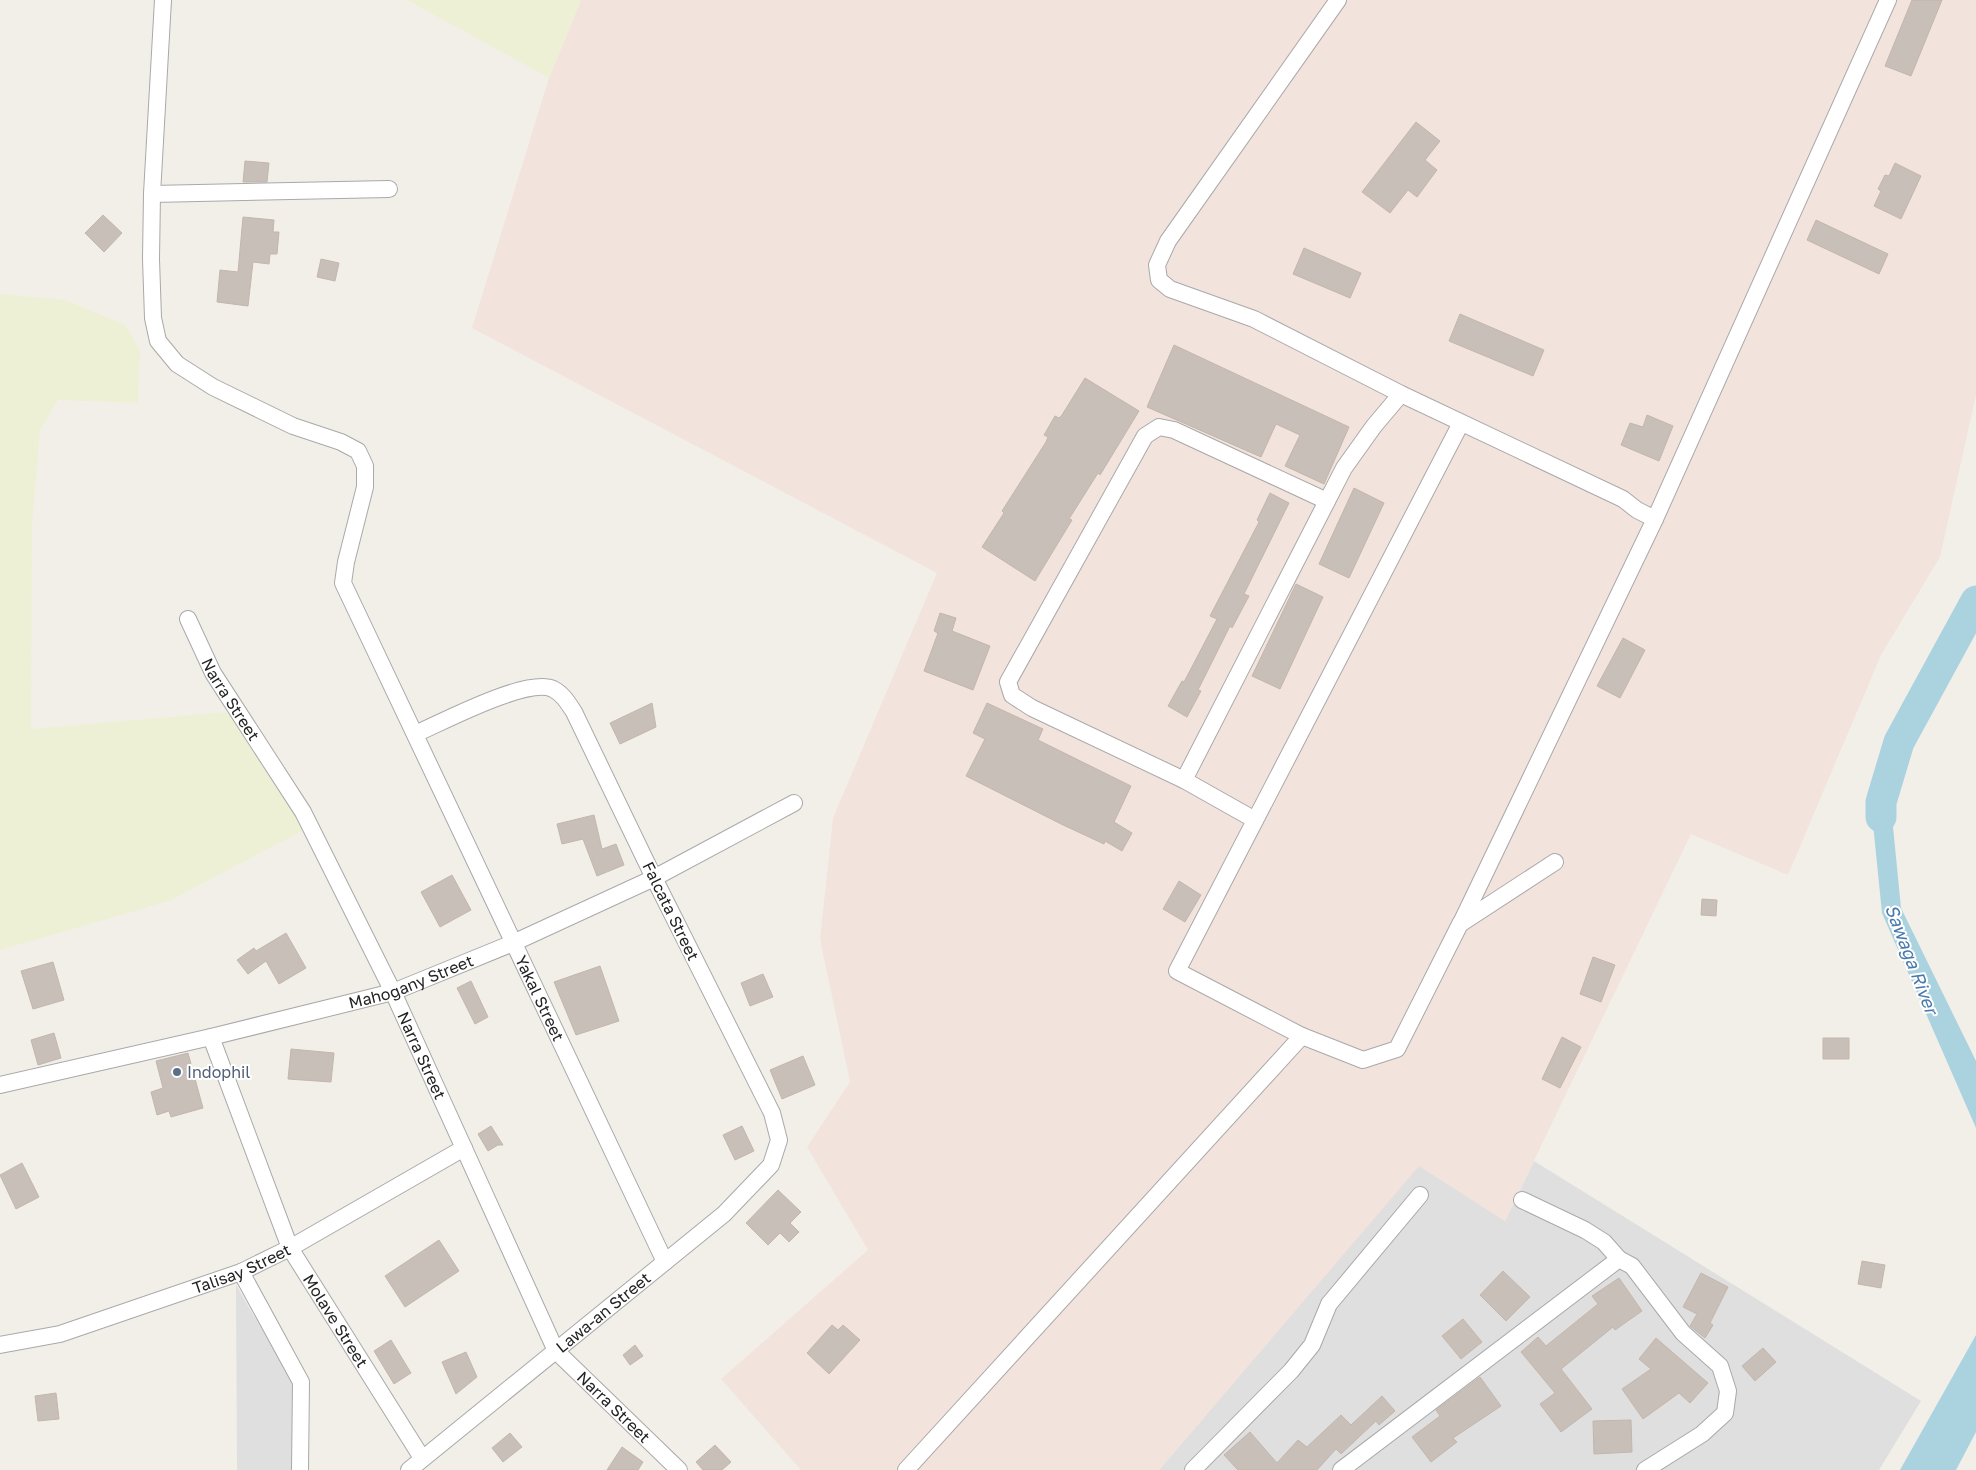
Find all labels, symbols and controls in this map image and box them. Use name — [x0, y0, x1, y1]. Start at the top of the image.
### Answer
street label: Narra Street — [197, 655, 264, 744]
street label: Falcata Street — [638, 858, 704, 964]
water label: Sawaga River — [1881, 901, 1944, 1020]
street label: Mahogany Street — [347, 950, 476, 1013]
street label: Yakal Street — [511, 952, 569, 1044]
street label: Narra Street — [393, 1008, 450, 1102]
place label: Indophil — [187, 1062, 250, 1082]
marker: Indophil — [171, 1066, 183, 1078]
street label: Talisay Street — [190, 1239, 294, 1298]
street label: Lawa-an Street — [552, 1268, 654, 1357]
street label: Molave Street — [299, 1270, 372, 1371]
street label: Narra Street — [573, 1367, 655, 1447]

